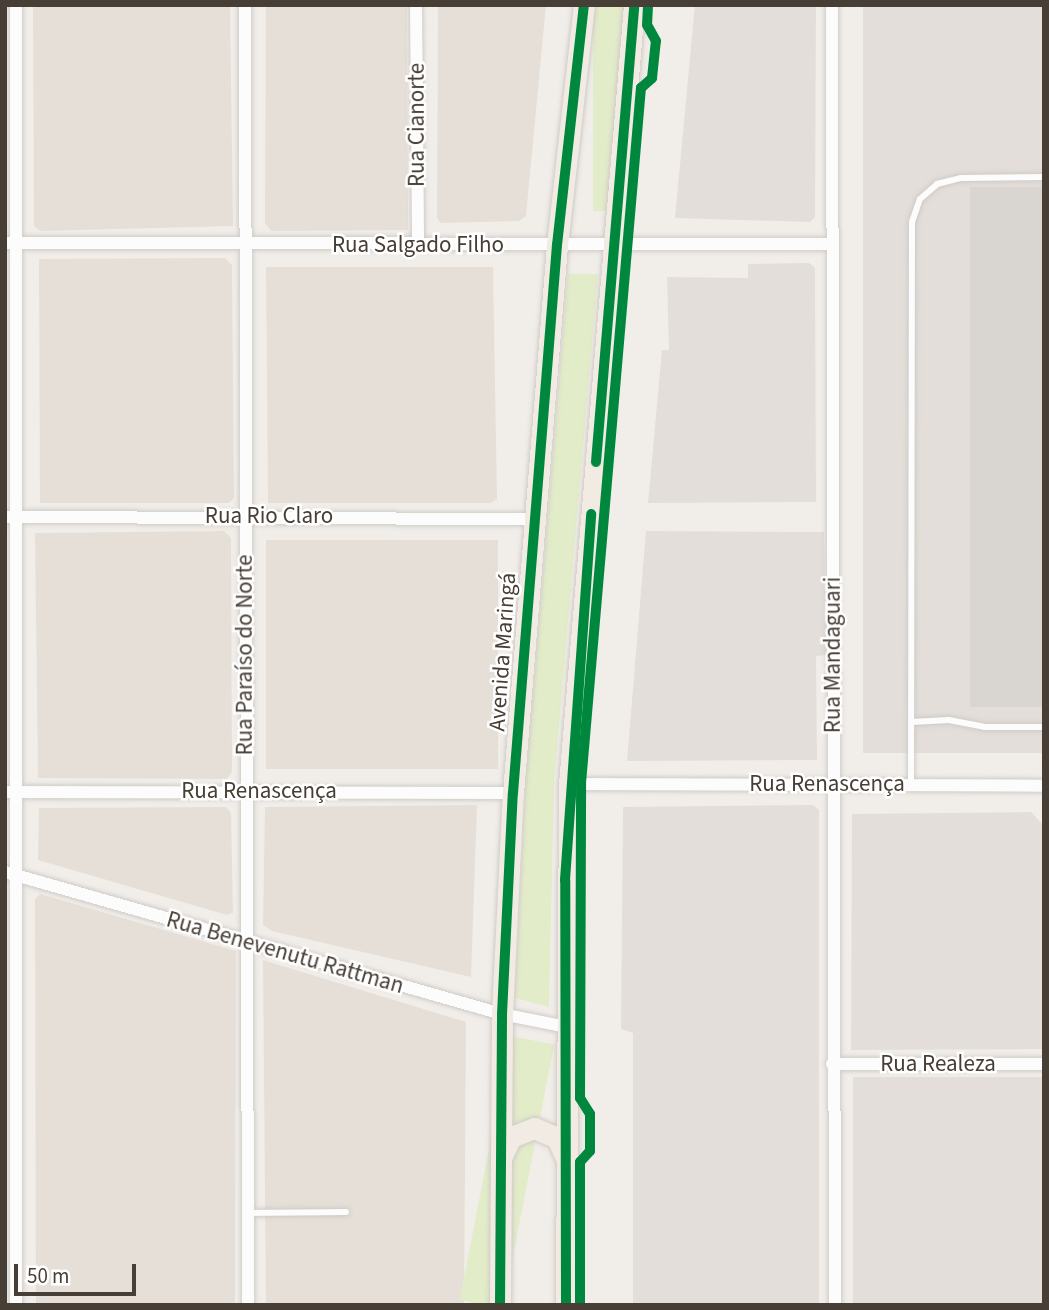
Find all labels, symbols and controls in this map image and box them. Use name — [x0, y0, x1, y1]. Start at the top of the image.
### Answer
street label: Rua Cianorte — [403, 63, 431, 187]
street label: Rua Salgado Filho — [332, 231, 504, 259]
street label: Rua Rio Claro — [205, 502, 333, 530]
street label: Rua Paraíso do Norte — [231, 555, 259, 755]
street label: Avenida Maringá — [484, 572, 522, 732]
street label: Rua Mandaguari — [819, 577, 847, 733]
street label: Rua Renascença — [749, 770, 905, 798]
street label: Rua Renascença — [181, 777, 337, 805]
street label: Rua Benevenutu Rattman — [163, 906, 407, 1000]
street label: Rua Realeza — [880, 1050, 996, 1078]
scale bar — [18, 1250, 140, 1294]
text: 50 m — [27, 1261, 69, 1291]

